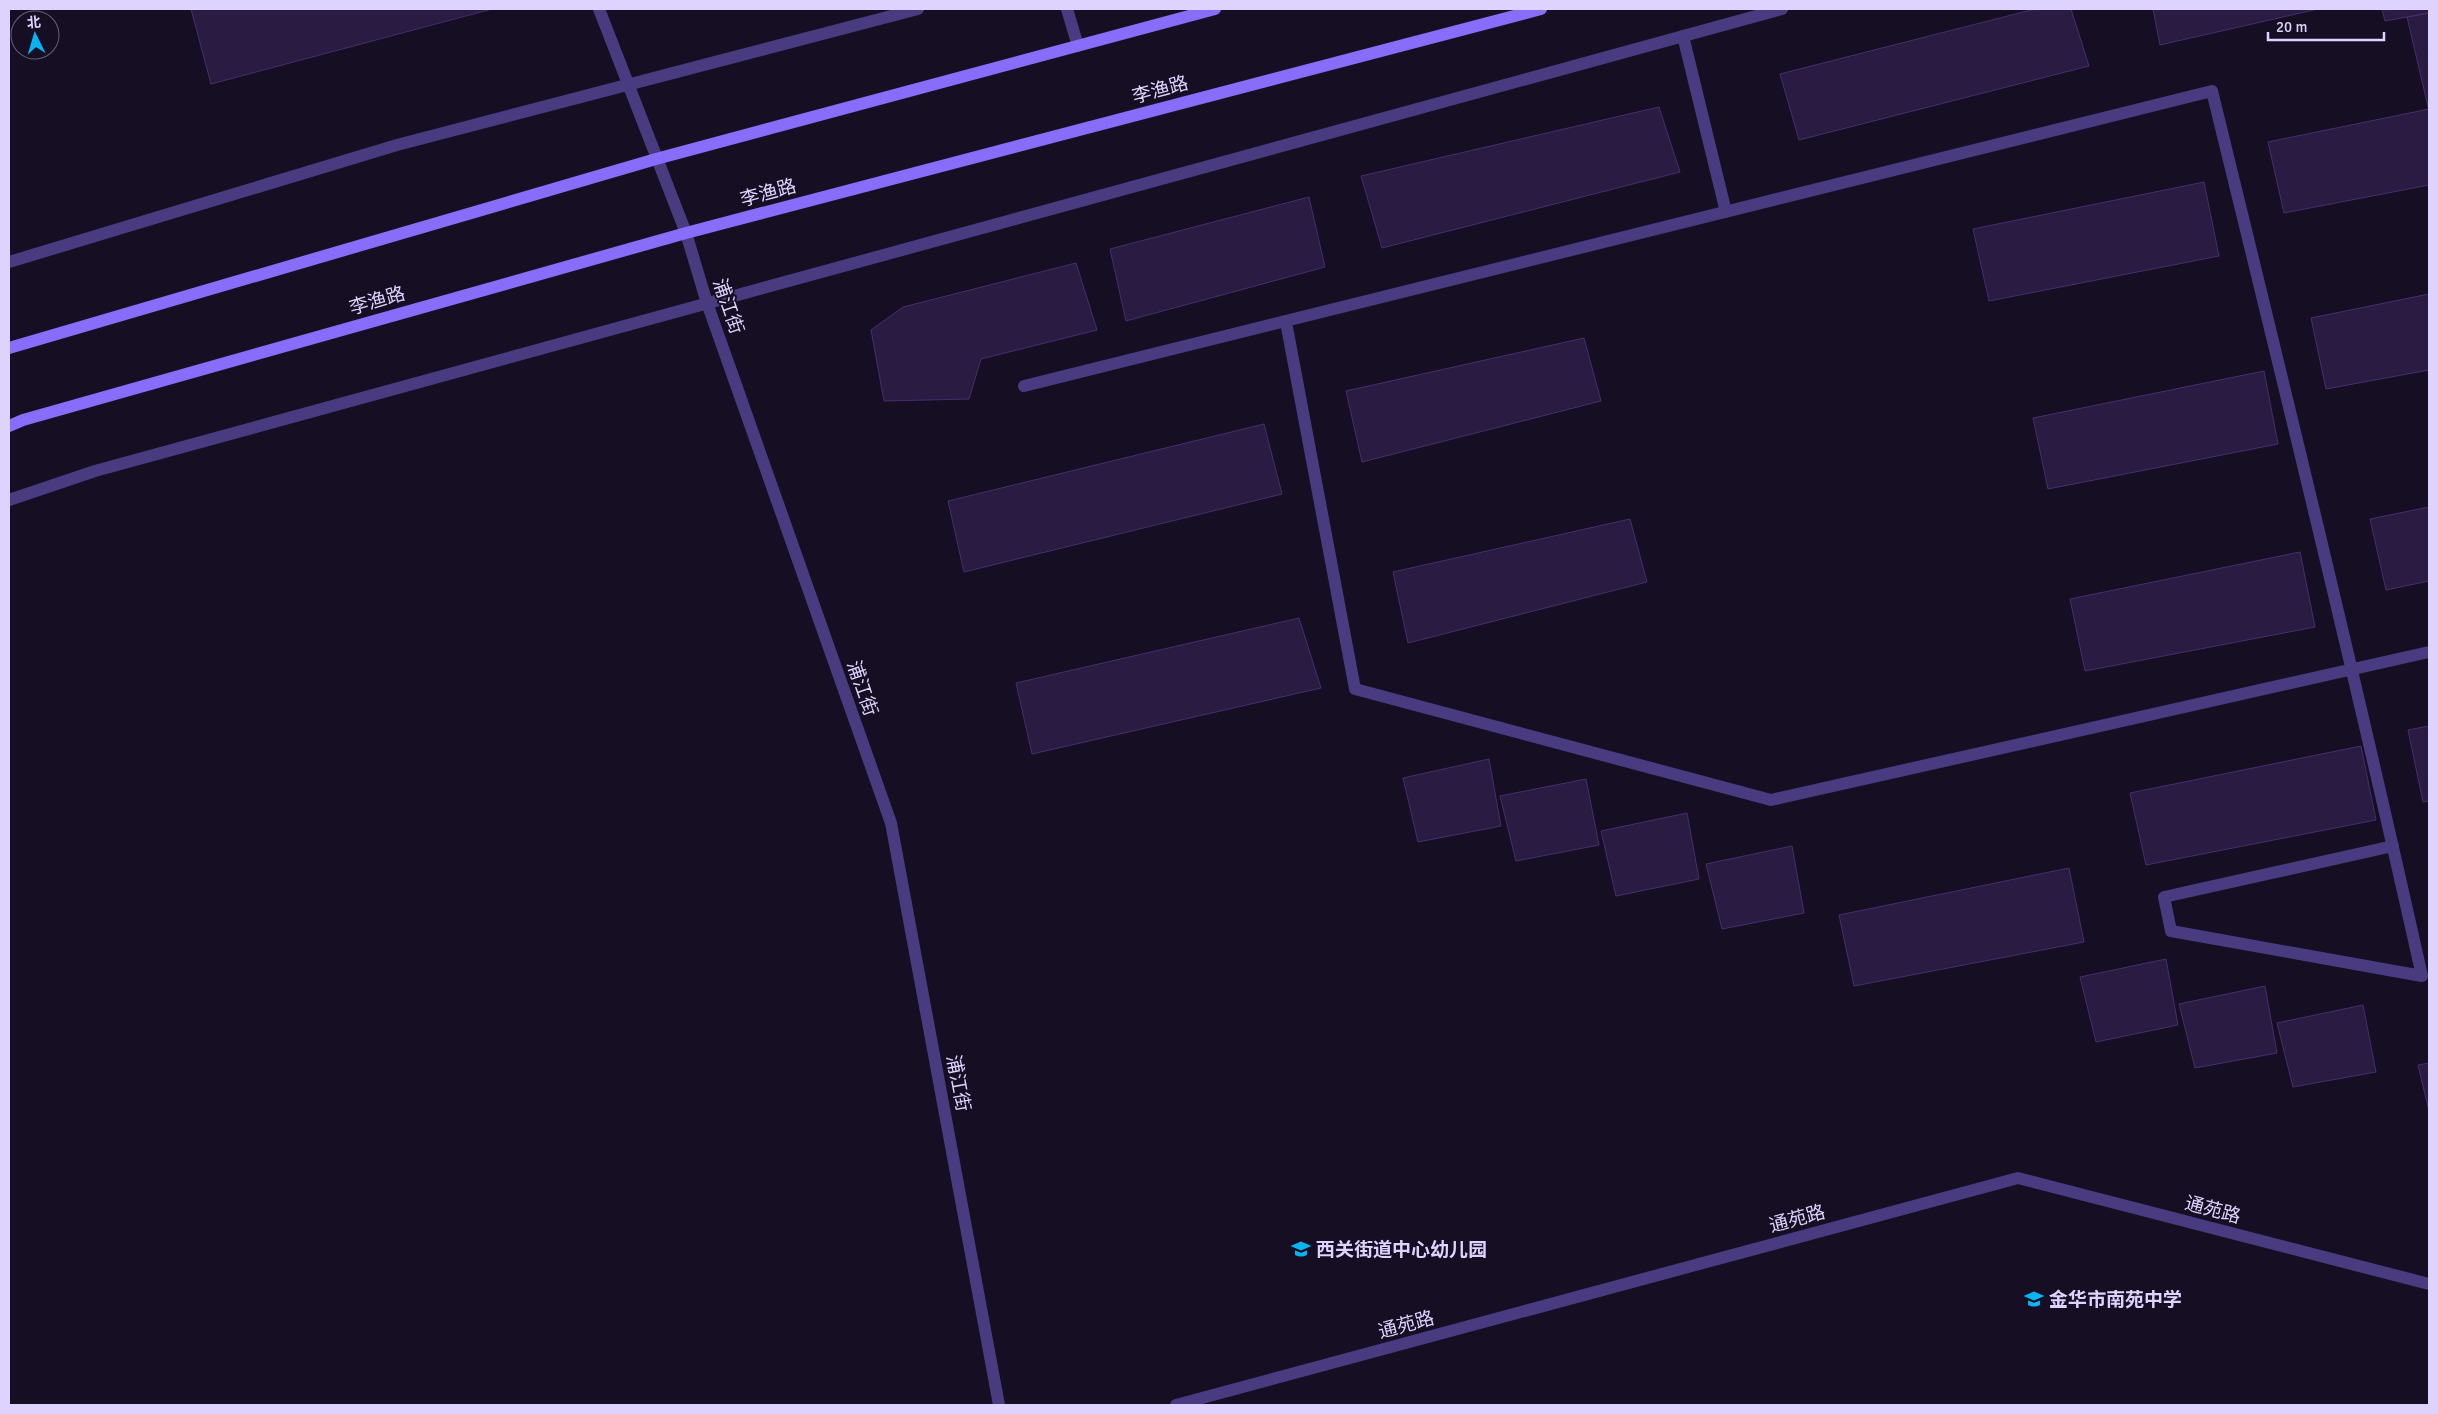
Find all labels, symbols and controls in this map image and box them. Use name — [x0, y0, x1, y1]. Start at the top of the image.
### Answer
north arrow — [10, 10, 60, 60]
scale bar — [2268, 10, 2384, 42]
text: 北 — [26, 13, 42, 32]
text: 20 m — [2276, 18, 2307, 36]
street label: 李渔路 — [1130, 71, 1191, 109]
street label: 李渔路 — [738, 174, 799, 212]
street label: 浦江街 — [707, 275, 749, 337]
street label: 李渔路 — [347, 282, 408, 320]
street label: 浦江街 — [841, 657, 883, 719]
street label: 浦江街 — [941, 1053, 975, 1113]
street label: 通苑路 — [2182, 1191, 2243, 1229]
street label: 通苑路 — [1767, 1200, 1828, 1238]
school or university icon: 西关街道中心幼儿园 — [1290, 1238, 1312, 1260]
place label: 西关街道中心幼儿园 — [1316, 1238, 1487, 1262]
school or university icon: 金华市南苑中学 — [2023, 1288, 2045, 1310]
place label: 金华市南苑中学 — [2049, 1288, 2182, 1312]
street label: 通苑路 — [1376, 1306, 1437, 1344]

